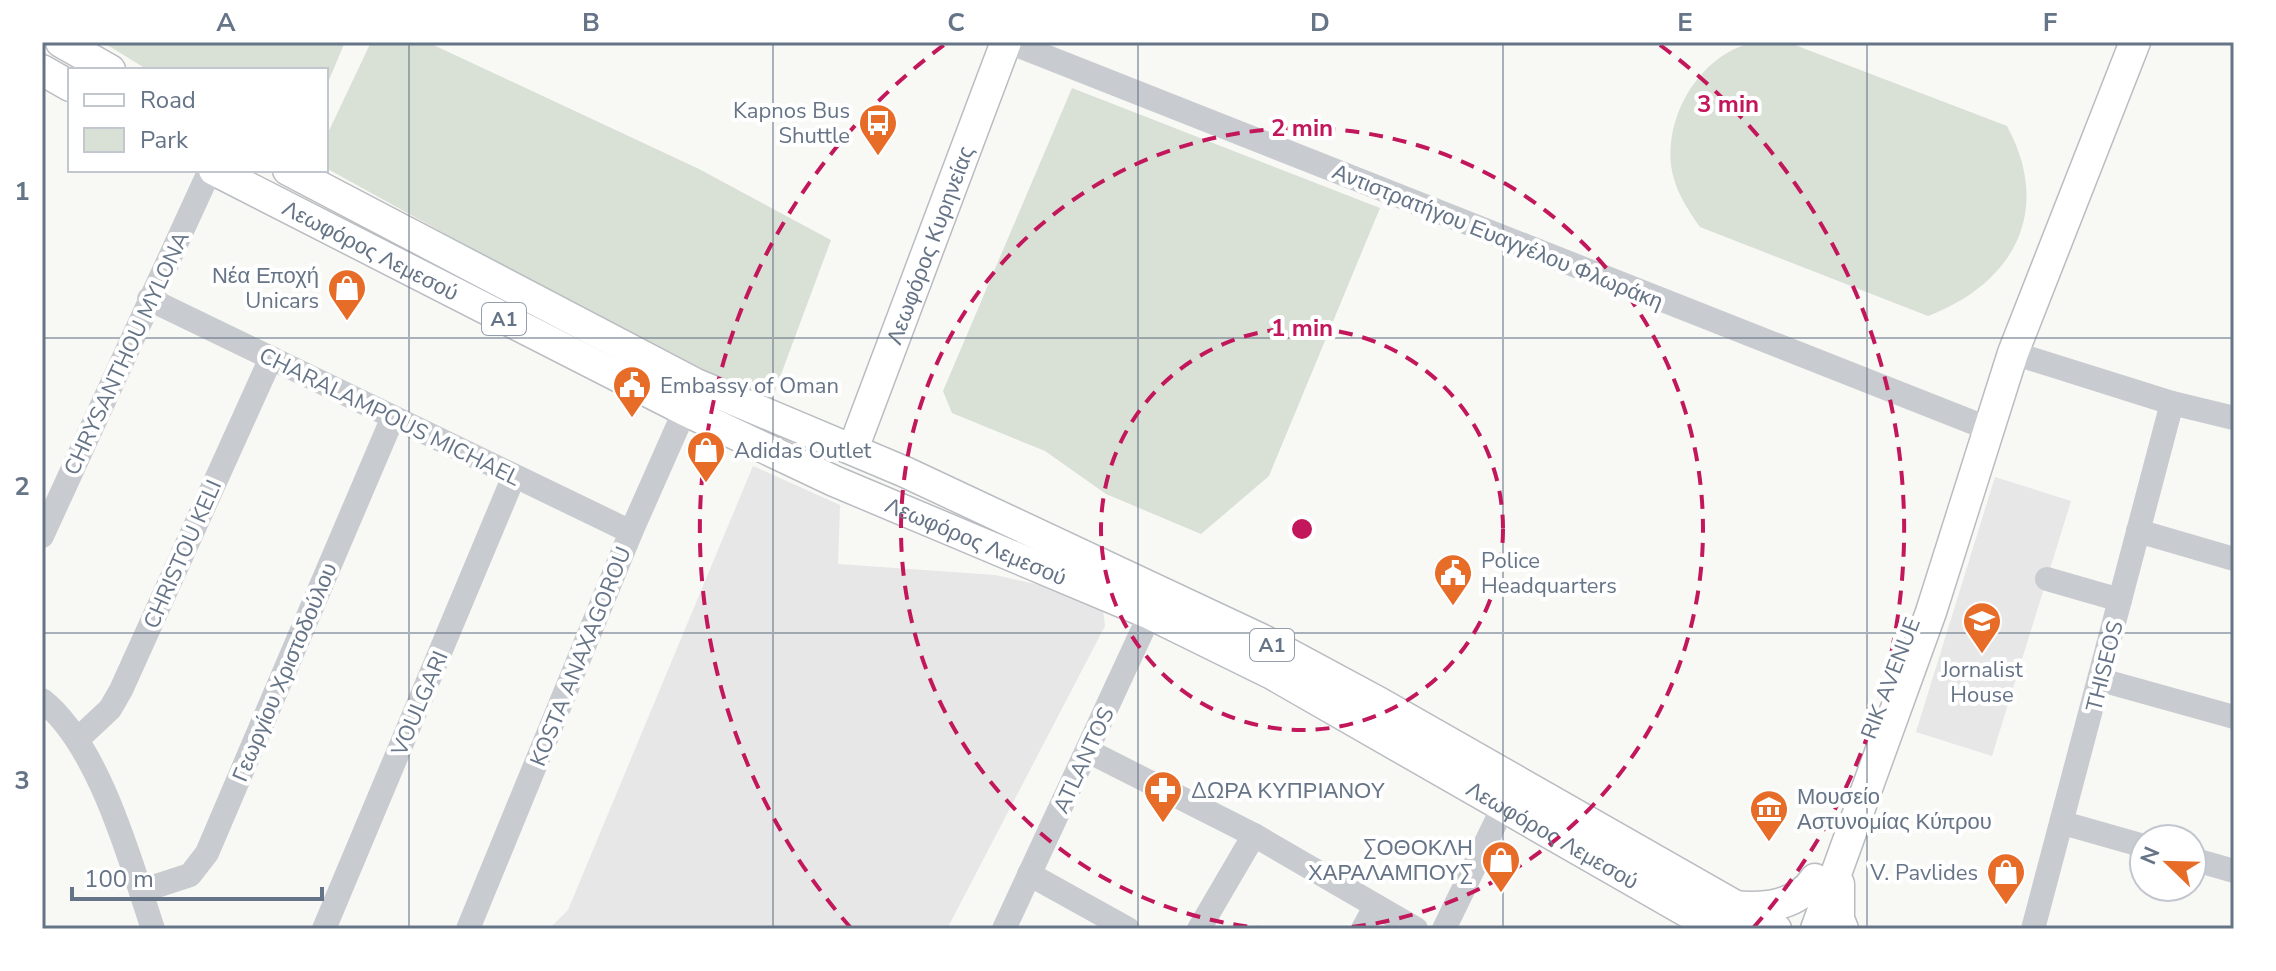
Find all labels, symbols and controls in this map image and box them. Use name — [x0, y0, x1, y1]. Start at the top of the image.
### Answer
text: A — [216, 5, 236, 40]
text: B — [582, 5, 600, 40]
text: C — [947, 5, 965, 40]
text: D — [1310, 5, 1330, 40]
text: E — [1677, 5, 1693, 40]
text: F — [2043, 5, 2057, 40]
legend — [68, 68, 328, 172]
text: Road — [140, 84, 196, 116]
text: 3 min — [1697, 88, 1759, 120]
place label: Kapnos Bus Shuttle — [733, 96, 850, 151]
bus stop icon: Kapnos Bus Shuttle — [857, 102, 899, 157]
text: 2 min — [1271, 112, 1333, 144]
text: Park — [140, 124, 189, 156]
street label: Λεωφόρος Κυρηνείας — [880, 142, 982, 349]
street label: Αντιστρατήγου Ευαγγέλου Φλωράκη — [1328, 157, 1667, 317]
text: 1 — [14, 174, 30, 209]
street label: Λεωφόρος Λεμεσού — [277, 194, 463, 308]
street label: CHRYSANTHOU MYLONA — [57, 227, 197, 480]
place label: Νέα Εποχή Unicars — [212, 261, 319, 316]
shop icon: Νέα Εποχή Unicars — [326, 267, 368, 322]
road number: A1 — [482, 303, 526, 335]
text: 1 min — [1271, 312, 1333, 344]
street label: CHARALAMPOUS MICHAEL — [254, 340, 525, 493]
public building icon: Embassy of Oman — [611, 364, 653, 419]
place label: Embassy of Oman — [660, 371, 839, 401]
shop icon: Adidas Outlet — [685, 429, 727, 484]
place label: Adidas Outlet — [734, 436, 872, 466]
text: 2 — [14, 469, 30, 504]
street label: CHRISTOU KELI — [137, 475, 229, 634]
street label: Λεωφόρος Λεμεσού — [881, 490, 1071, 593]
centre of rings — [1288, 515, 1316, 543]
street label: KOSTA ANAXAGOROU — [523, 542, 639, 771]
place label: Police Headquarters — [1481, 546, 1617, 601]
public building icon: Police Headquarters — [1432, 552, 1474, 607]
street label: Γεωργίου Χριστοδούλου — [225, 558, 345, 786]
school or university icon: Jornalist House — [1961, 600, 2003, 655]
street label: RIK AVENUE — [1854, 613, 1928, 743]
street label: THISEOS — [2079, 618, 2131, 715]
road number: A1 — [1250, 629, 1294, 661]
street label: VOULGARI — [384, 646, 455, 761]
place label: Jornalist House — [1940, 655, 2023, 710]
street label: ATLANTOS — [1046, 702, 1122, 818]
text: 3 — [14, 763, 30, 798]
pharmacy icon: ΔΩΡΑ ΚΥΠΡΙΑΝΟΥ — [1142, 769, 1184, 824]
street label: Λεωφόρος Λεμεσού — [1461, 775, 1644, 897]
place label: ΔΩΡΑ ΚΥΠΡΙΑΝΟΥ — [1191, 776, 1386, 806]
place label: Μουσείο Αστυνομίας Κύπρου — [1797, 782, 1992, 837]
museum icon: Μουσείο Αστυνομίας Κύπρου — [1748, 788, 1790, 843]
north arrow — [2128, 823, 2208, 903]
place label: ΣΟΘΟΚΛΗ ΧΑΡΑΛΑΜΠΟΥΣ — [1308, 833, 1473, 888]
shop icon: ΣΟΘΟΚΛΗ ΧΑΡΑΛΑΜΠΟΥΣ — [1480, 839, 1522, 894]
text: N — [2133, 842, 2168, 869]
scale bar — [72, 851, 322, 901]
shop icon: V. Pavlides — [1985, 851, 2027, 906]
place label: V. Pavlides — [1869, 858, 1978, 888]
text: 100 m — [84, 863, 154, 895]

